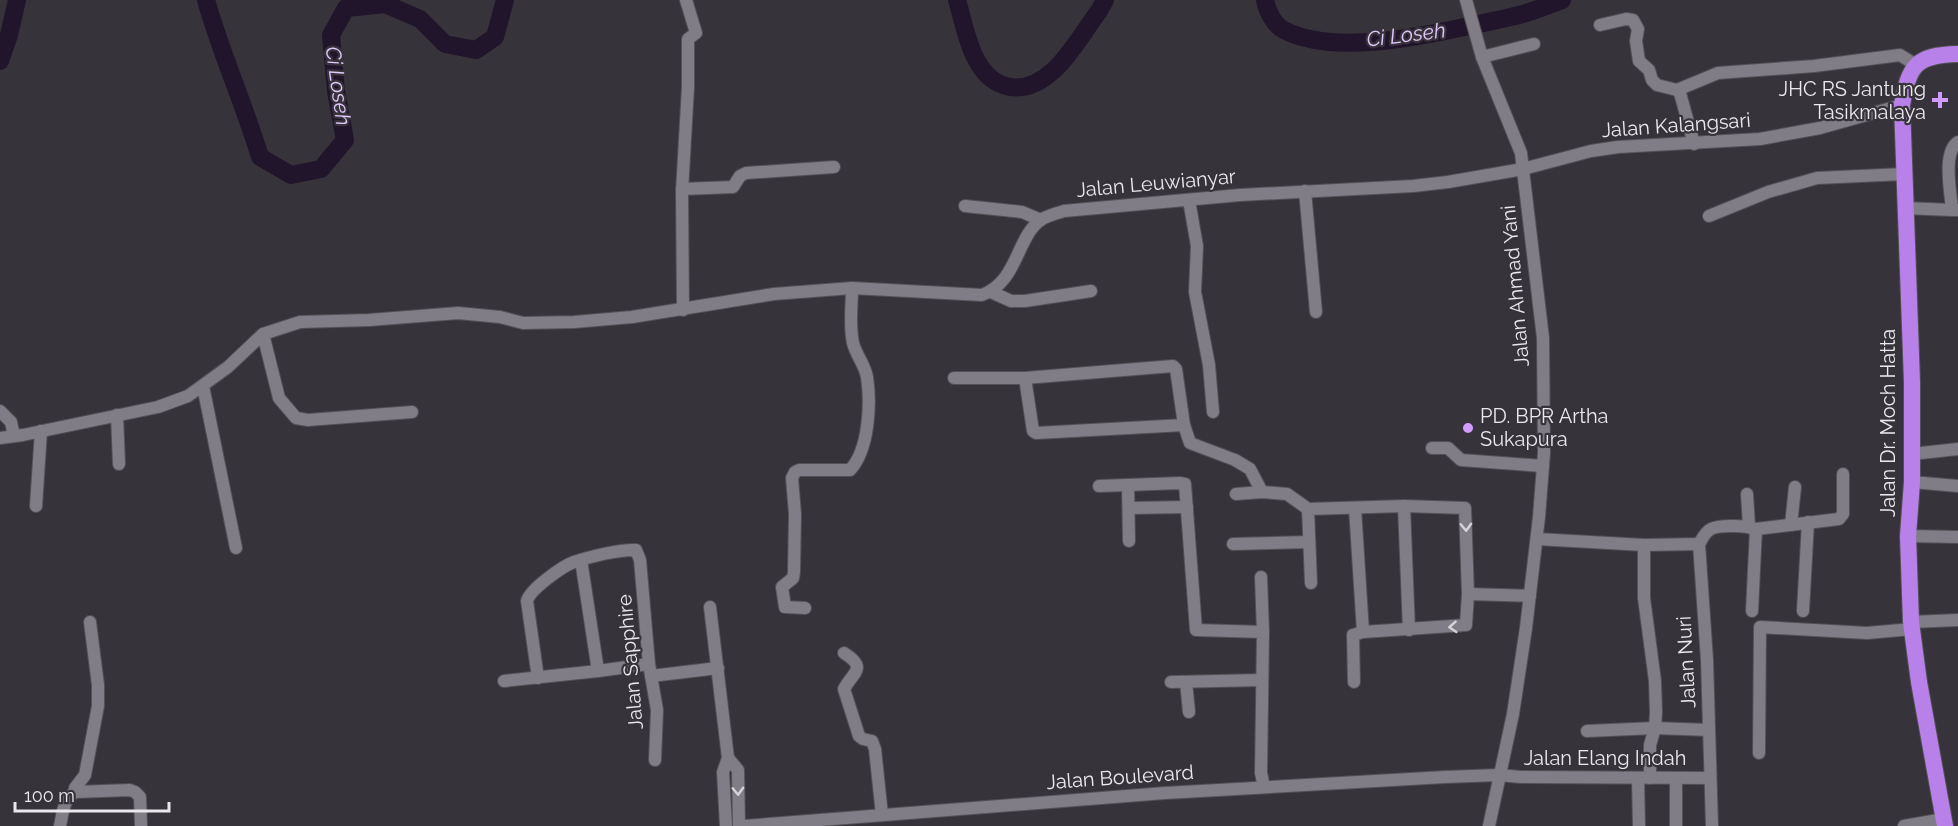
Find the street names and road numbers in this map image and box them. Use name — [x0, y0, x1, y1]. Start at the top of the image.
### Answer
street label: Jalan Kalangsari — [1601, 108, 1751, 142]
street label: Jalan Leuwianyar — [1075, 164, 1237, 202]
street label: Jalan Ahmad Yani — [1496, 204, 1534, 368]
street label: Jalan Dr. Moch Hatta — [1876, 329, 1900, 517]
street label: Jalan Sapphire — [612, 593, 648, 731]
street label: Jalan Nuri — [1672, 615, 1700, 709]
street label: Jalan Elang Indah — [1524, 746, 1686, 770]
street label: Jalan Boulevard — [1045, 760, 1195, 794]

